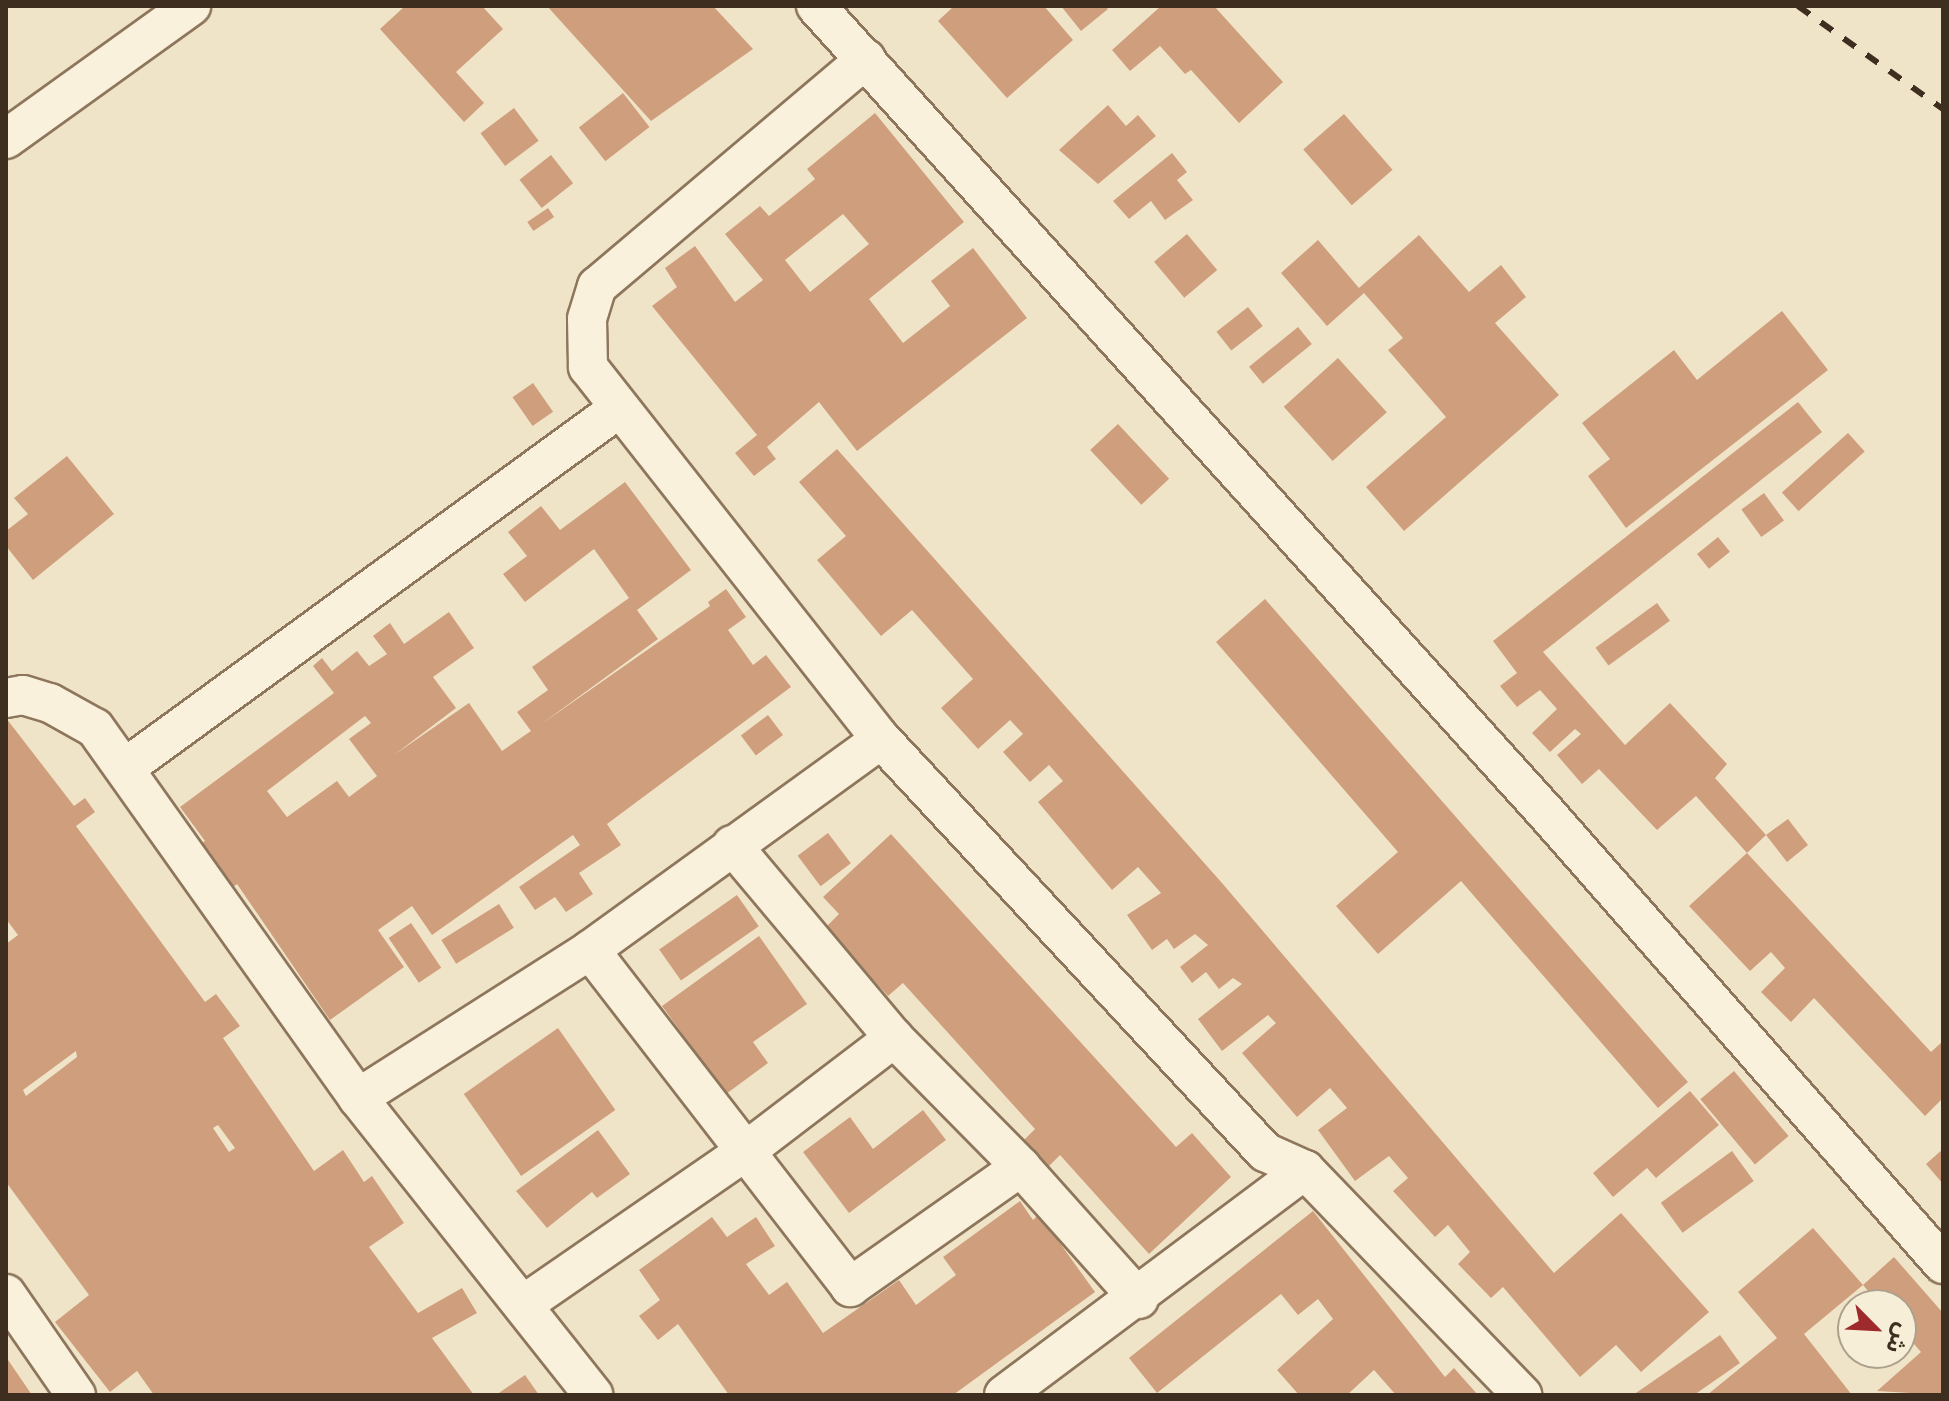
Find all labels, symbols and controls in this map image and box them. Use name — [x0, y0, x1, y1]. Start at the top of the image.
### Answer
north arrow — [1837, 1289, 1917, 1369]
text: ش — [1876, 1318, 1919, 1359]

